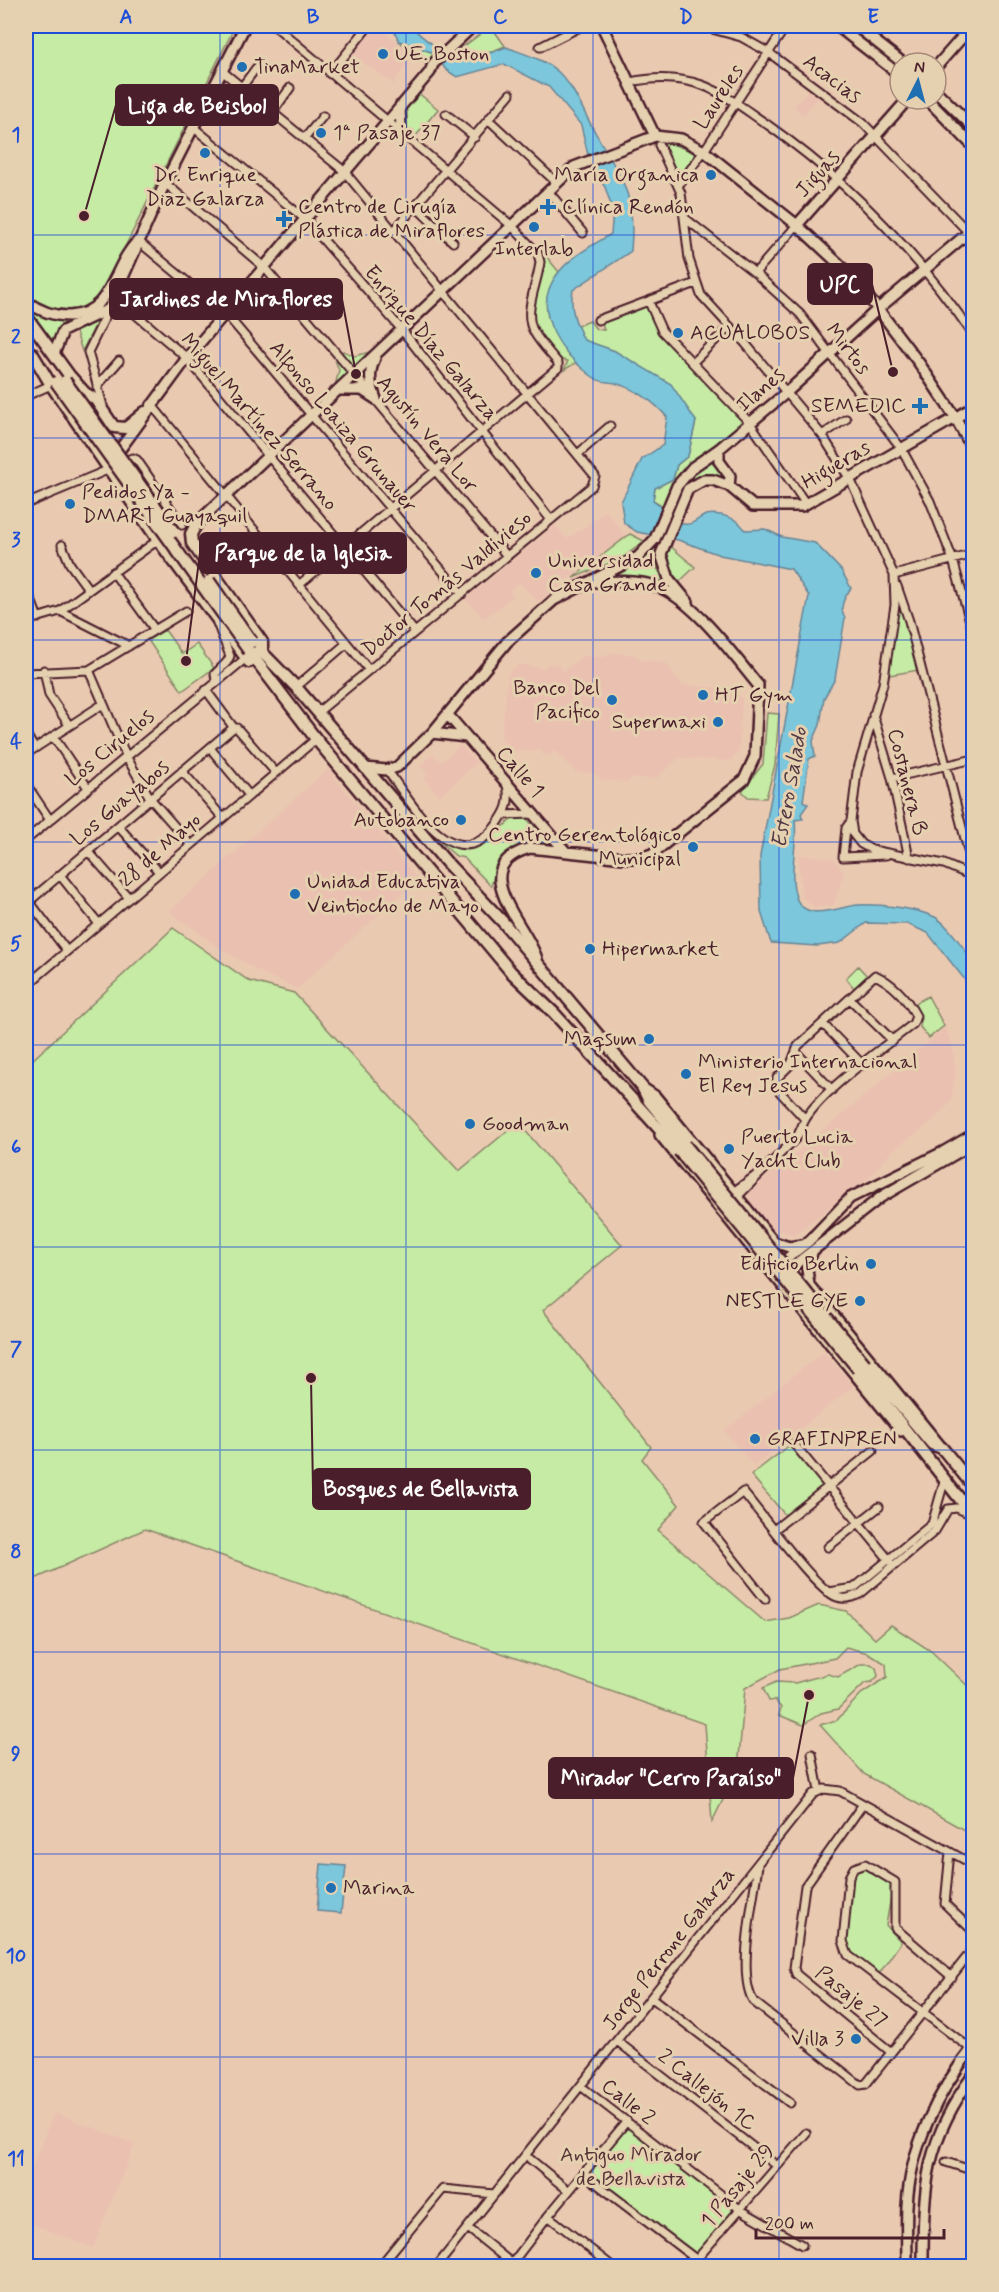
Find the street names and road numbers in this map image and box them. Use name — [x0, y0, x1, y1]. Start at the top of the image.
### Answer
street label: Acacias — [797, 48, 867, 110]
street label: Laureles — [687, 59, 751, 135]
street label: Jiguas — [789, 144, 848, 205]
street label: Enrique Díaz Galarza — [358, 259, 504, 427]
street label: Mirtos — [819, 317, 877, 381]
street label: Miguel Martínez Serrano — [172, 327, 344, 518]
street label: Alfonso Loaiza Grunauer — [261, 335, 423, 520]
street label: Ilanes — [730, 361, 792, 419]
street label: Agustín Vera Lor — [370, 370, 484, 499]
street label: Higueras — [796, 434, 877, 498]
street label: Doctor Tomás Valdivieso — [356, 505, 538, 663]
street label: Los Ciruelos — [60, 703, 160, 793]
street label: Costanera B — [880, 726, 934, 838]
street label: Calle 1 — [490, 740, 550, 804]
street label: Los Guayabos — [65, 753, 175, 853]
street label: 28 de Mayo — [113, 806, 207, 894]
street label: Jorge Perrone Galarza — [596, 1862, 742, 2037]
street label: Pasaje 27 — [809, 1959, 893, 2035]
street label: 2 Callejón 1C — [652, 2043, 762, 2137]
street label: Calle 2 — [595, 2072, 661, 2132]
street label: 1 Pasaje 29 — [695, 2138, 781, 2234]

